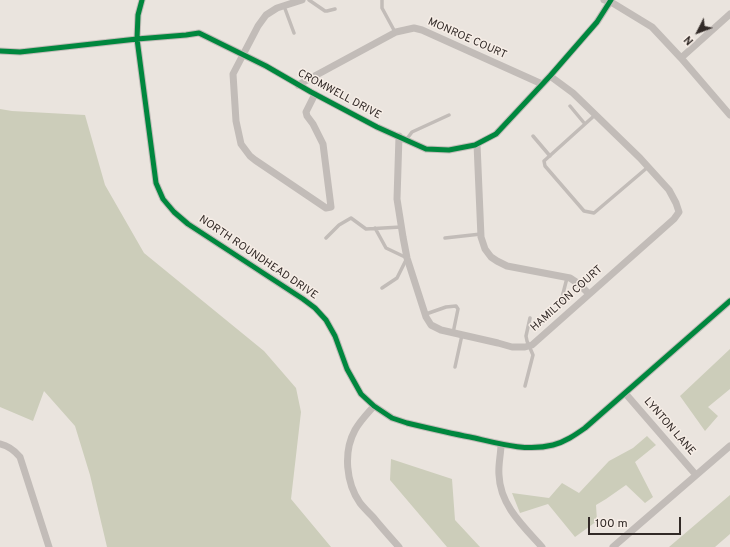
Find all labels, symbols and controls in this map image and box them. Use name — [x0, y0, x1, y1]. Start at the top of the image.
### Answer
north arrow — [678, 12, 718, 52]
street label: MONROE COURT — [425, 16, 509, 62]
text: N — [681, 32, 697, 48]
street label: CROMWELL DRIVE — [295, 67, 383, 123]
street label: NORTH ROUNDHEAD DRIVE — [196, 213, 320, 303]
street label: HAMILTON COURT — [528, 263, 606, 335]
street label: LYNTON LANE — [640, 396, 698, 458]
scale bar — [590, 509, 683, 535]
text: 100 m — [595, 516, 628, 532]

